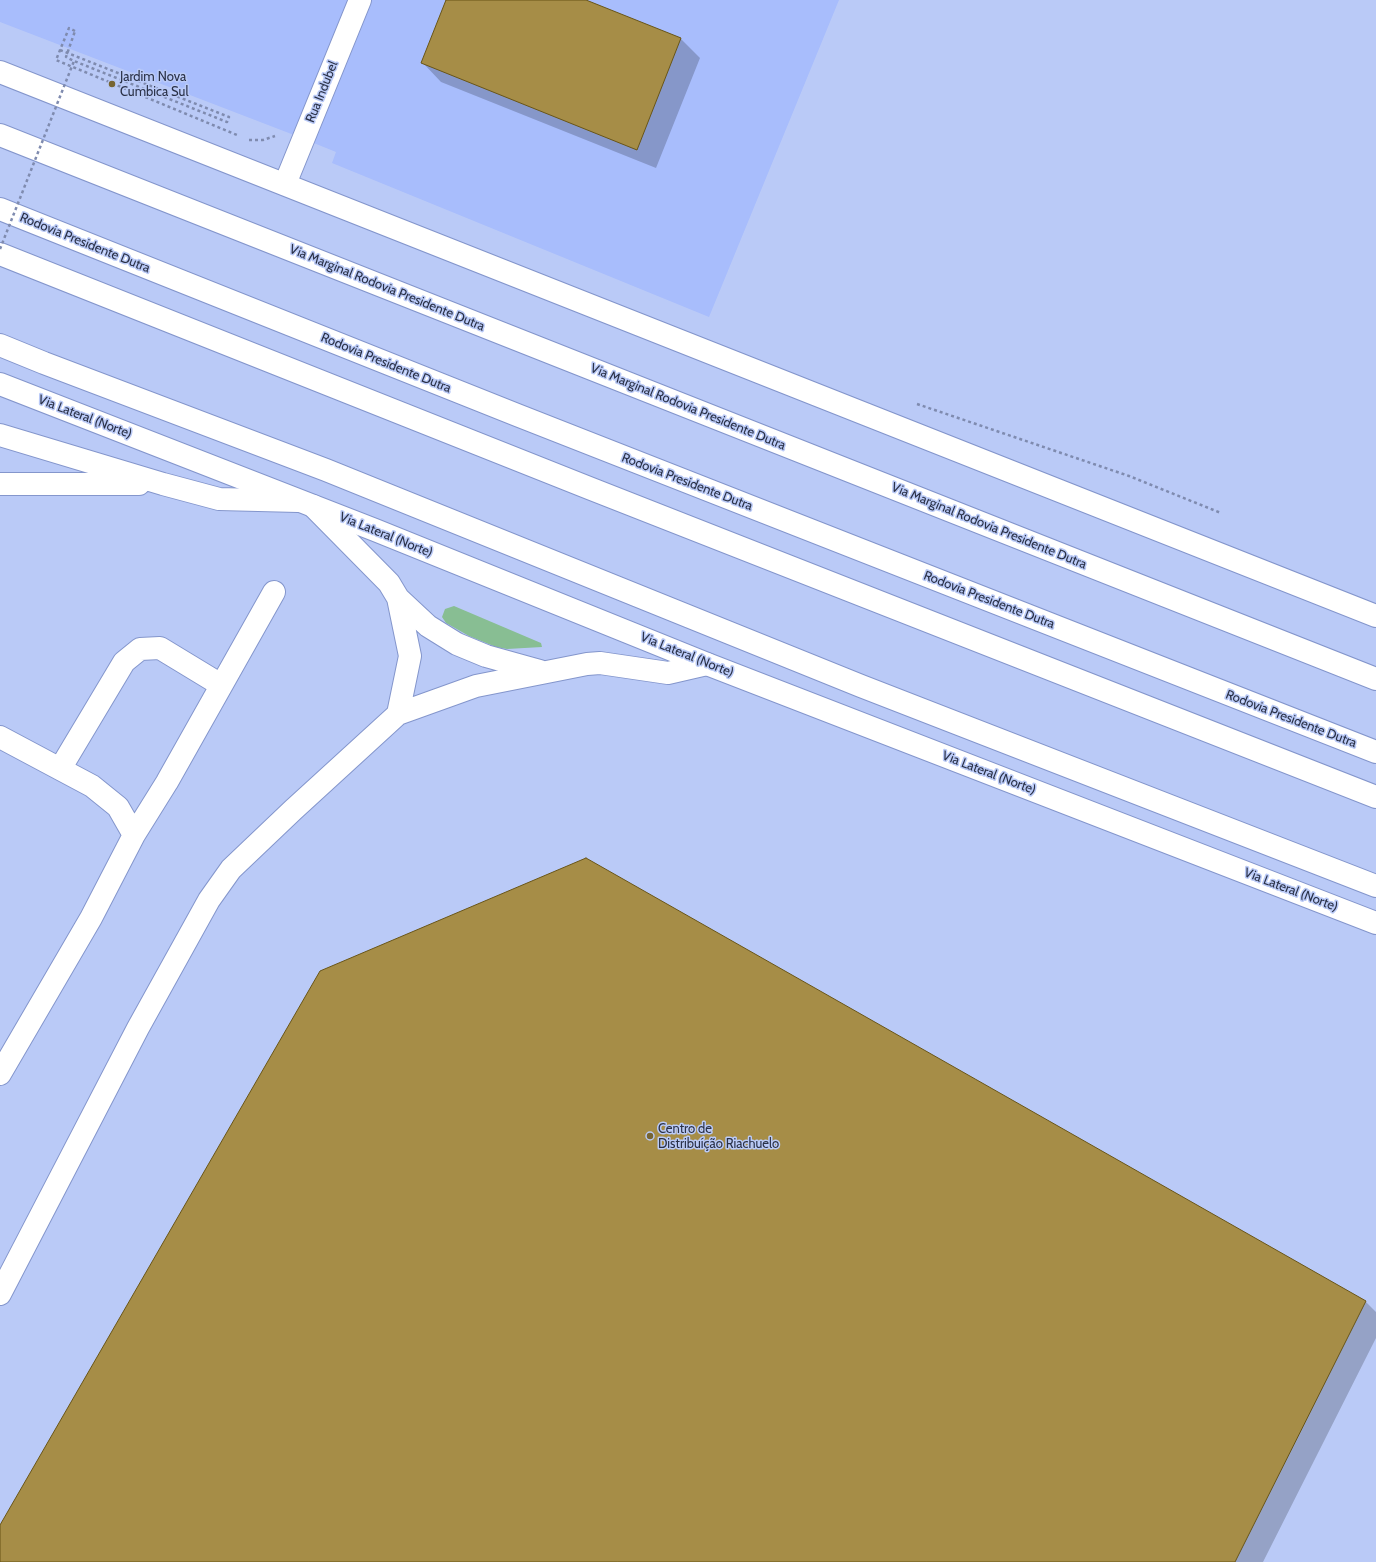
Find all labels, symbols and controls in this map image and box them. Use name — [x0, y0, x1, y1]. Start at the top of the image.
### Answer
street label: Rua Indubel — [303, 59, 341, 125]
place label: Jardim Nova Cumbica Sul — [120, 69, 188, 100]
marker: Jardim Nova Cumbica Sul — [107, 79, 117, 89]
street label: Rodovia Presidente Dutra — [18, 210, 152, 276]
street label: Via Marginal Rodovia Presidente Dutra — [287, 242, 487, 334]
street label: Rodovia Presidente Dutra — [319, 330, 453, 396]
street label: Via Marginal Rodovia Presidente Dutra — [588, 361, 788, 453]
street label: Via Lateral (Norte) — [36, 392, 134, 442]
street label: Rodovia Presidente Dutra — [619, 450, 755, 514]
street label: Via Marginal Rodovia Presidente Dutra — [889, 480, 1089, 572]
street label: Via Lateral (Norte) — [337, 509, 435, 561]
street label: Rodovia Presidente Dutra — [921, 568, 1057, 632]
street label: Via Lateral (Norte) — [638, 629, 736, 681]
street label: Rodovia Presidente Dutra — [1223, 687, 1359, 751]
street label: Via Lateral (Norte) — [940, 748, 1038, 798]
street label: Via Lateral (Norte) — [1242, 865, 1340, 915]
place label: Centro de Distribuíção Riachuelo — [658, 1121, 779, 1152]
marker: Centro de Distribuíção Riachuelo — [645, 1131, 655, 1141]

